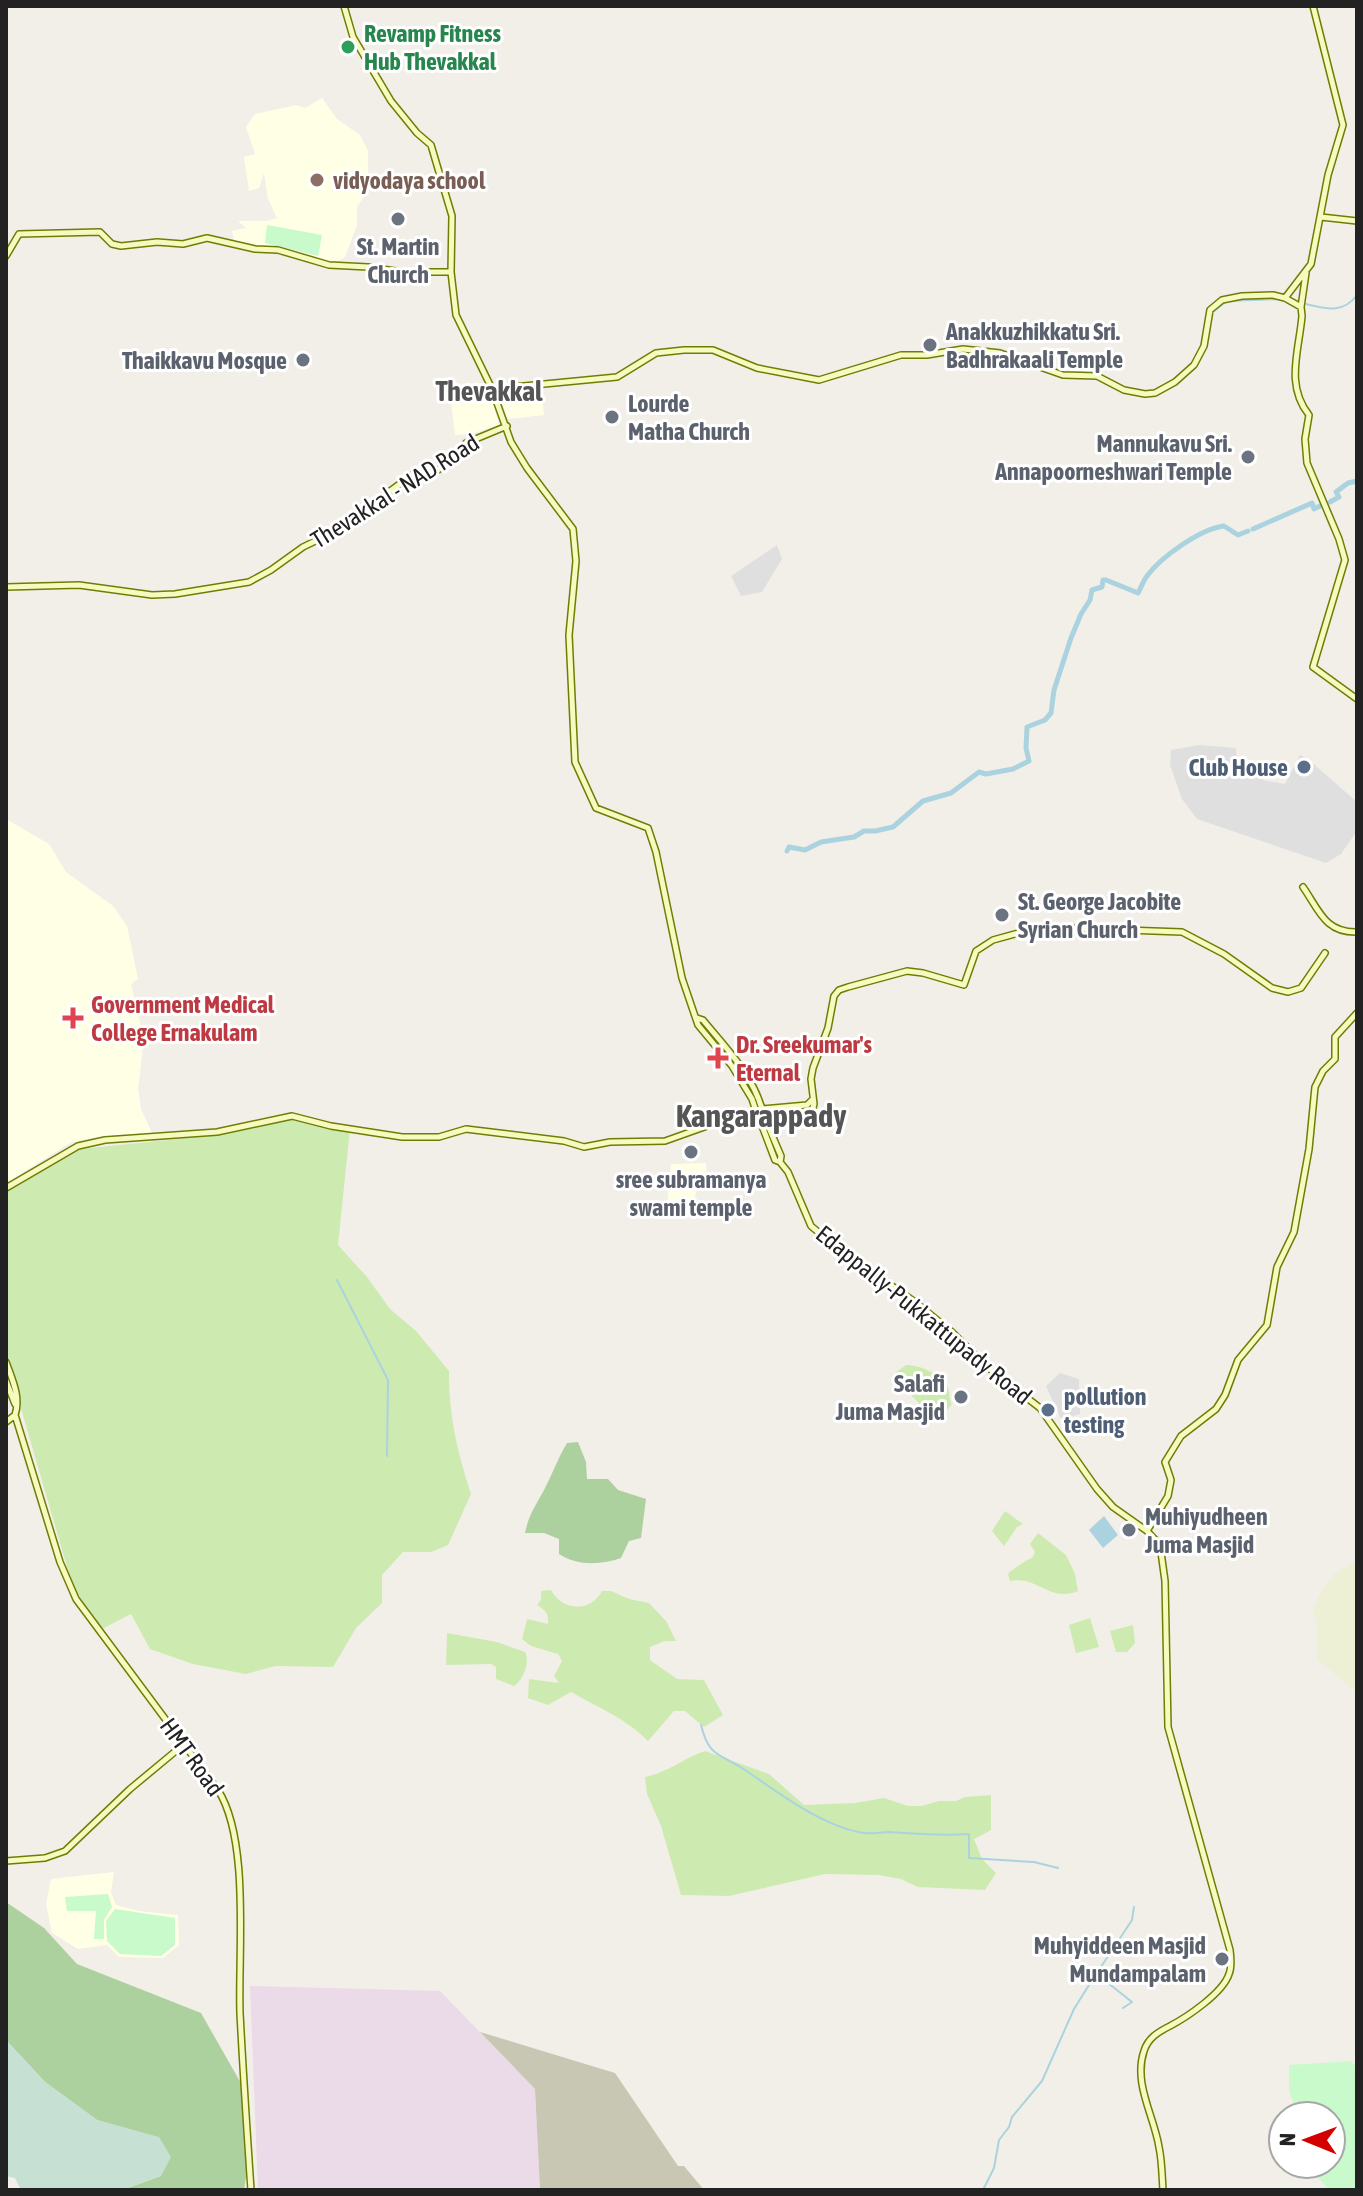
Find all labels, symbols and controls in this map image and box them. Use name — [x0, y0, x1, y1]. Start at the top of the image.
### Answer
place label: Revamp Fitness Hub Thevakkal — [364, 20, 502, 75]
marker: Revamp Fitness Hub Thevakkal — [339, 38, 357, 56]
place label: vidyodaya school — [333, 167, 486, 194]
marker: vidyodaya school — [308, 171, 326, 189]
marker: St. Martin Church — [389, 210, 407, 228]
place label: St. Martin Church — [357, 233, 439, 288]
place label: Anakkuzhikkatu Sri. Badhrakaali Temple — [945, 318, 1123, 373]
marker: Anakkuzhikkatu Sri. Badhrakaali Temple — [921, 336, 939, 354]
place label: Thaikkavu Mosque — [122, 347, 287, 374]
marker: Thaikkavu Mosque — [294, 351, 312, 369]
district label: Thevakkal — [435, 375, 543, 407]
place label: Lourde Matha Church — [628, 390, 750, 445]
marker: Lourde Matha Church — [603, 408, 621, 426]
street label: Thevakkal - NAD Road — [306, 428, 484, 554]
place label: Mannukavu Sri. Annapoorneshwari Temple — [994, 430, 1232, 485]
marker: Mannukavu Sri. Annapoorneshwari Temple — [1239, 448, 1257, 466]
place label: Club House — [1188, 754, 1288, 781]
marker: Club House — [1295, 758, 1313, 776]
place label: St. George Jacobite Syrian Church — [1018, 888, 1181, 943]
marker: St. George Jacobite Syrian Church — [993, 906, 1011, 924]
place label: Government Medical College Ernakulam — [91, 991, 275, 1046]
marker: Government Medical College Ernakulam — [62, 1007, 84, 1029]
place label: Dr. Sreekumar's Eternal — [736, 1031, 873, 1086]
marker: Dr. Sreekumar's Eternal — [707, 1047, 729, 1069]
district label: Kangarappady — [676, 1097, 847, 1134]
marker: sree subramanya swami temple — [682, 1143, 700, 1161]
place label: sree subramanya swami temple — [616, 1166, 766, 1221]
street label: Edappally-Pukkattupady Road — [811, 1220, 1037, 1410]
place label: Salafi Juma Masjid — [835, 1370, 945, 1425]
place label: pollution testing — [1063, 1383, 1146, 1438]
marker: Salafi Juma Masjid — [952, 1388, 970, 1406]
marker: pollution testing — [1039, 1401, 1057, 1419]
place label: Muhiyudheen Juma Masjid — [1144, 1503, 1268, 1558]
marker: Muhiyudheen Juma Masjid — [1120, 1521, 1138, 1539]
street label: HMT Road — [155, 1713, 229, 1801]
place label: Muhyiddeen Masjid Mundampalam — [1034, 1932, 1206, 1987]
marker: Muhyiddeen Masjid Mundampalam — [1213, 1950, 1231, 1968]
north arrow — [1267, 2100, 1347, 2180]
text: N — [1274, 2133, 1300, 2146]

